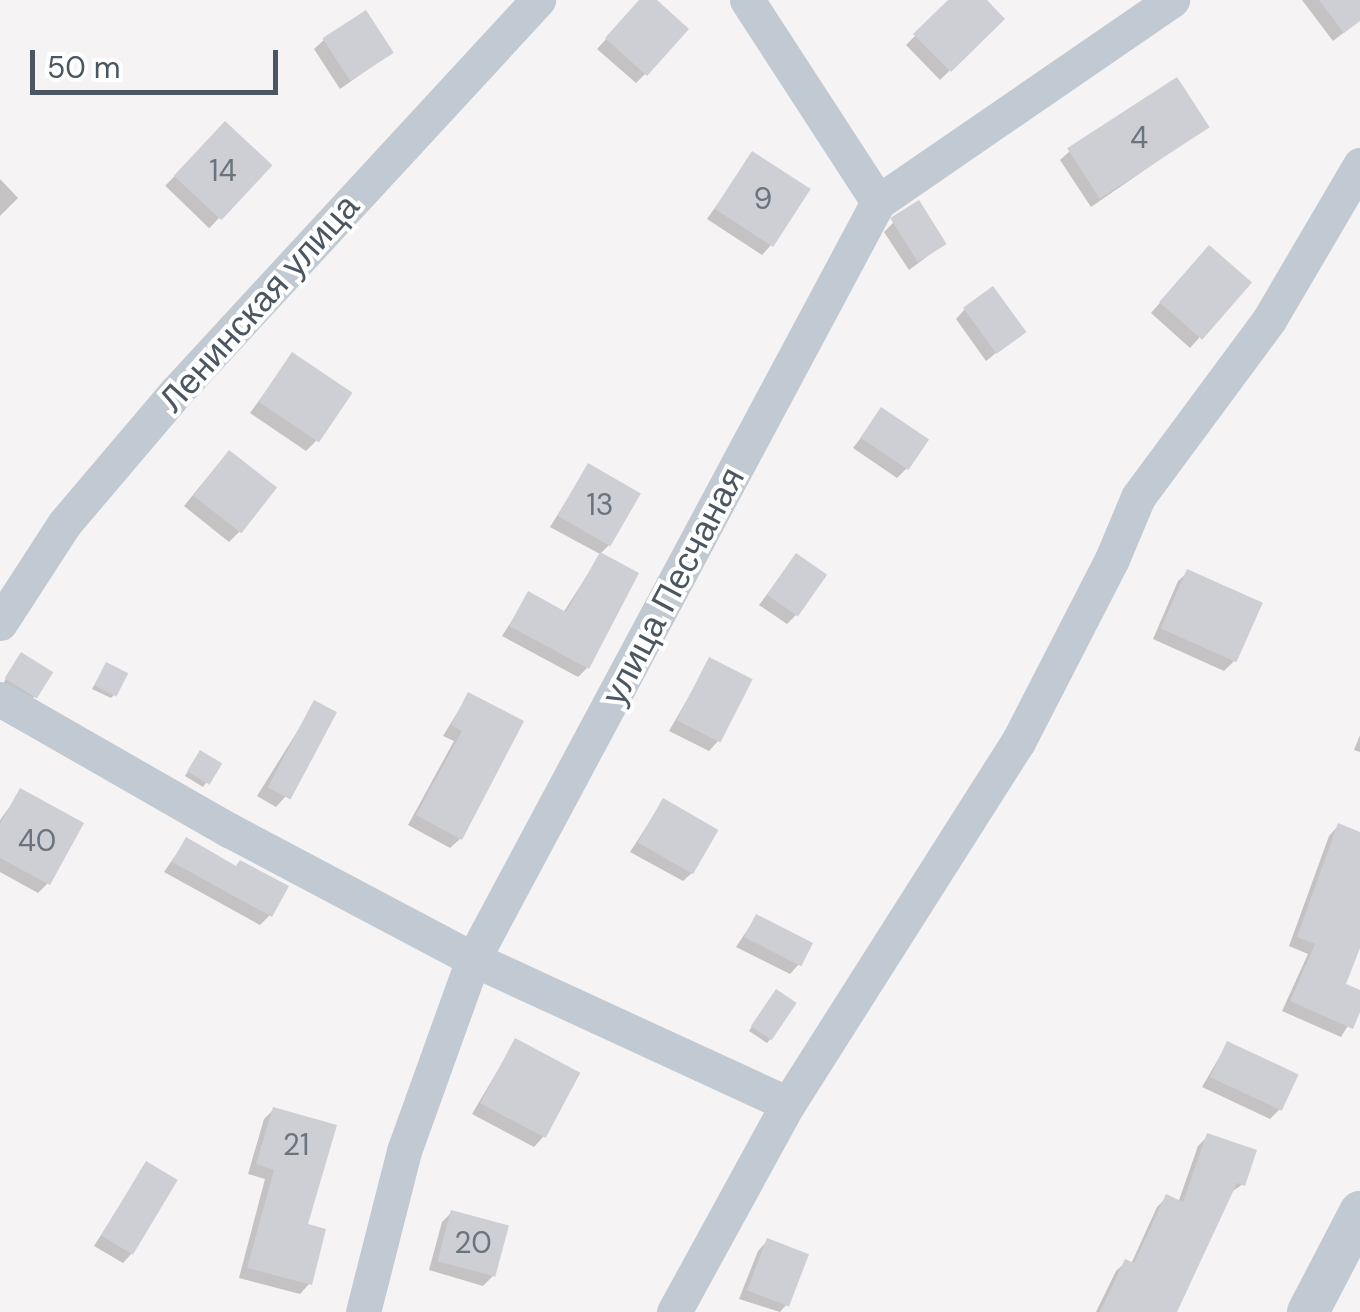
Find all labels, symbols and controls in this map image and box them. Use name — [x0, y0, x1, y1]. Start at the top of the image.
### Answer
scale bar — [35, 30, 282, 92]
text: 50 m — [47, 48, 121, 87]
house number: 4 — [1130, 120, 1148, 156]
house number: 14 — [209, 153, 237, 189]
house number: 9 — [754, 181, 772, 217]
street label: Ленинская улица — [150, 186, 368, 420]
street label: улица Песчаная — [593, 460, 753, 712]
house number: 13 — [586, 487, 614, 523]
house number: 40 — [18, 823, 56, 859]
house number: 21 — [283, 1127, 309, 1163]
house number: 20 — [454, 1225, 492, 1261]

